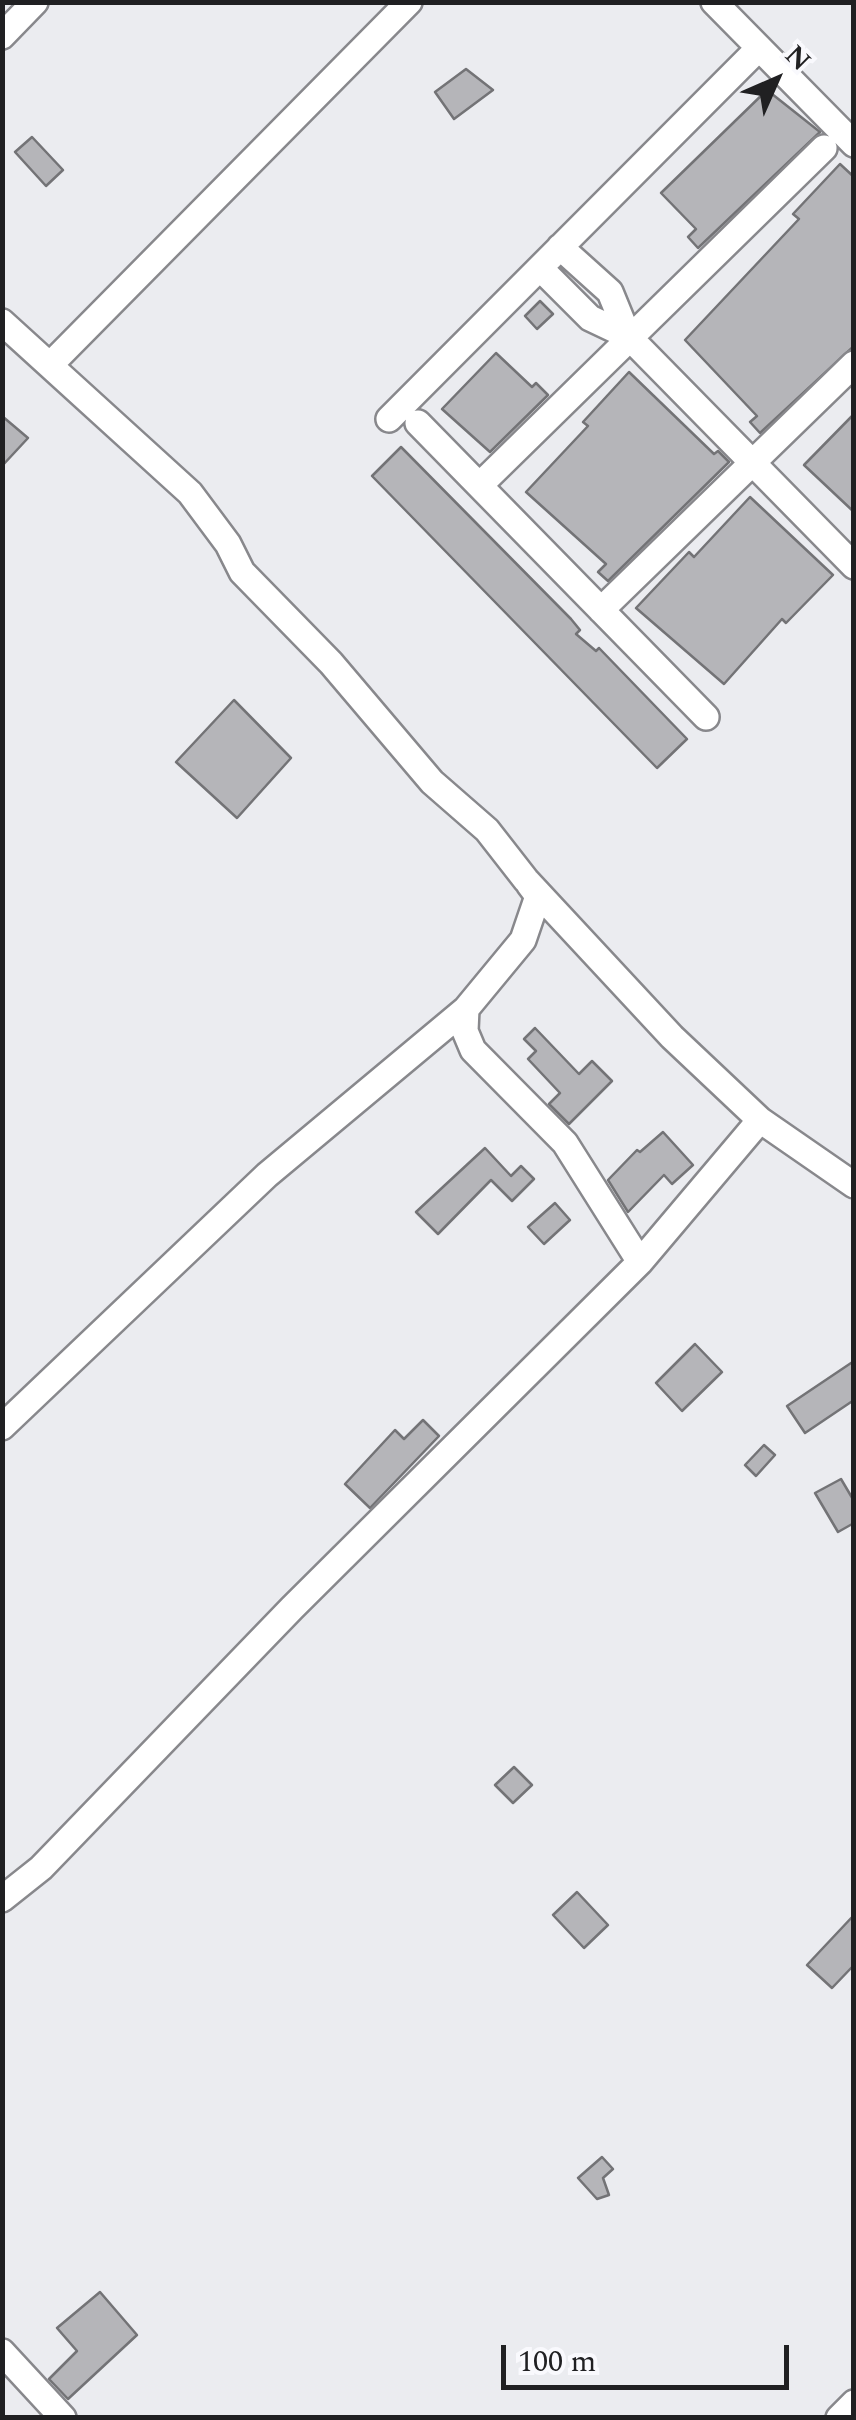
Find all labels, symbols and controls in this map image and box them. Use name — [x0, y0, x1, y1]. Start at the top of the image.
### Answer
north arrow — [726, 30, 826, 130]
text: N — [774, 35, 821, 82]
scale bar — [506, 2325, 794, 2387]
text: 100 m — [518, 2339, 596, 2385]

